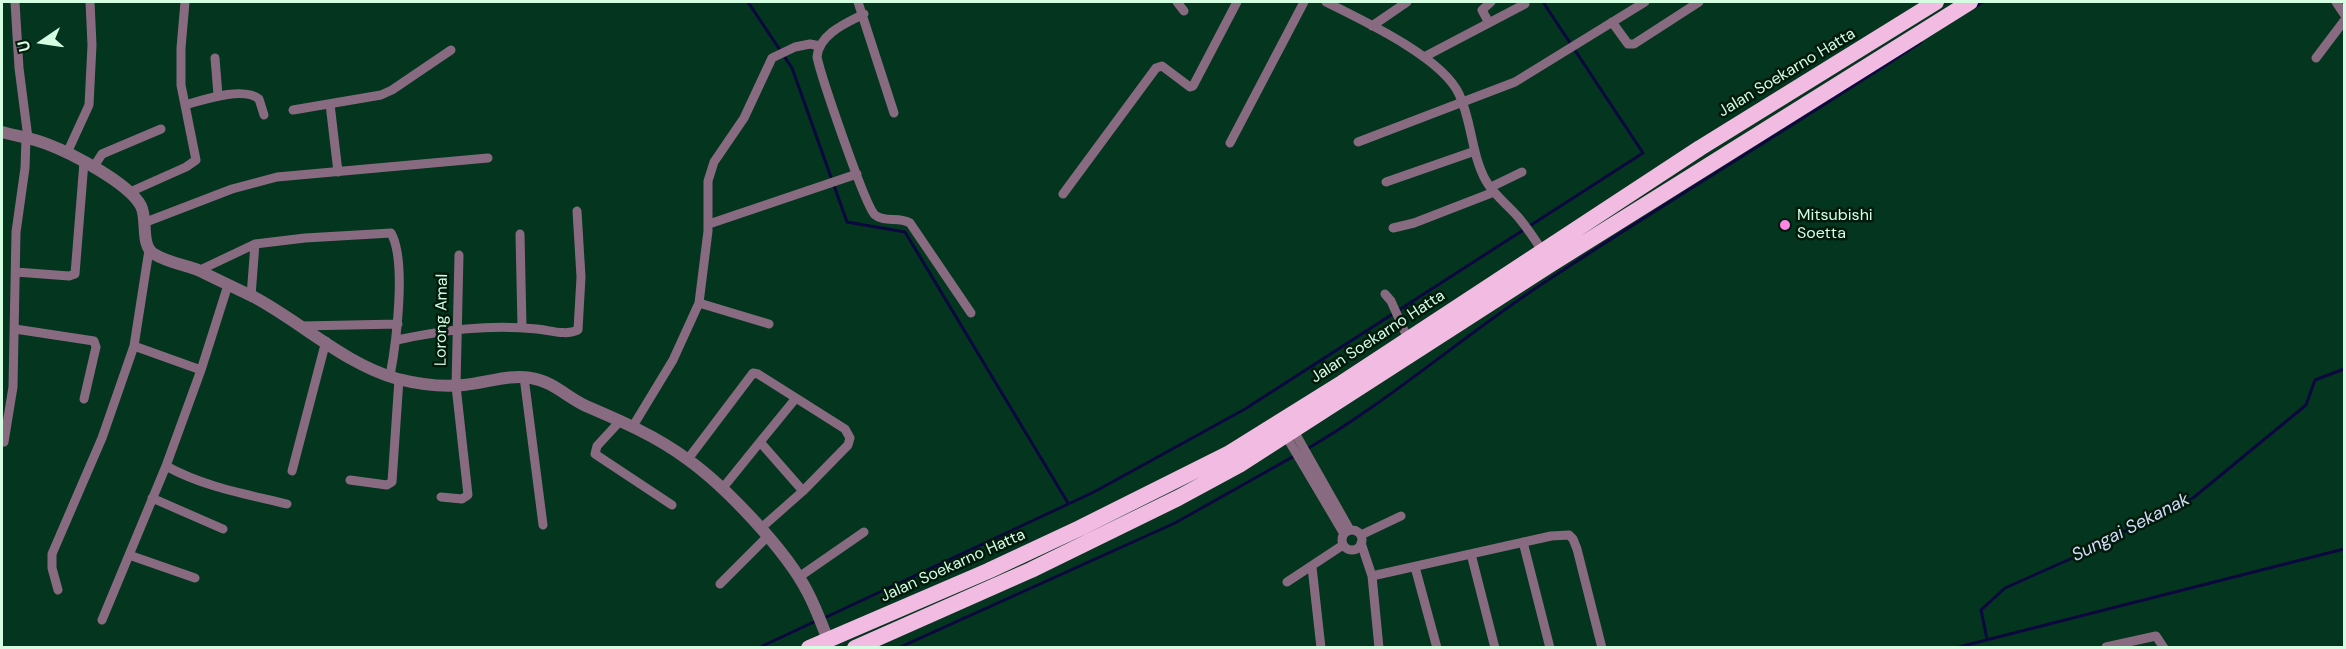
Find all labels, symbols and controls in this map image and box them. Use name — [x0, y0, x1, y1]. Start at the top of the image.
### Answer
north arrow — [12, 12, 72, 72]
street label: Jalan Soekarno Hatta — [1715, 24, 1859, 122]
text: U — [13, 38, 35, 54]
place label: Mitsubishi Soetta — [1797, 206, 1873, 244]
marker: Mitsubishi Soetta — [1778, 218, 1792, 232]
street label: Lorong Amal — [432, 274, 452, 366]
street label: Jalan Soekarno Hatta — [1307, 286, 1449, 388]
water label: Sungai Sekanak — [2068, 489, 2194, 567]
street label: Jalan Soekarno Hatta — [878, 525, 1028, 607]

